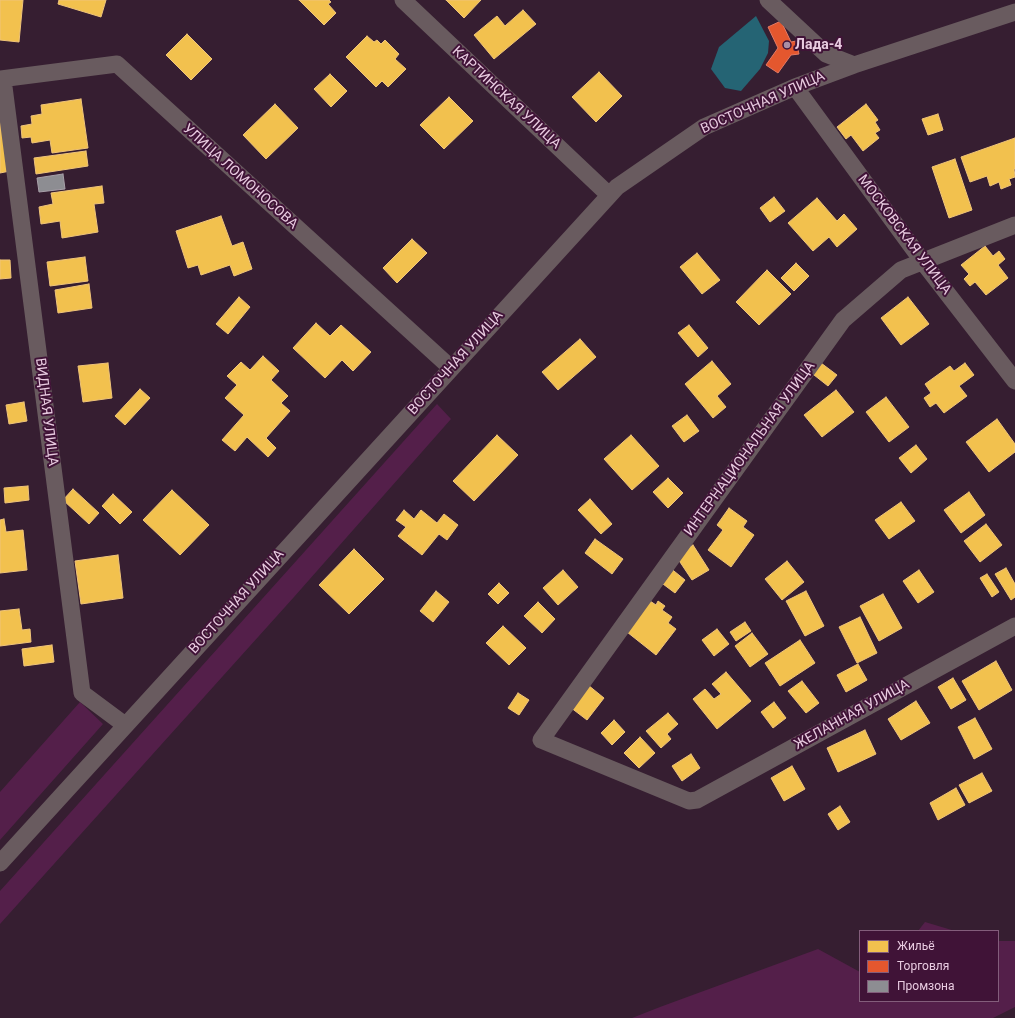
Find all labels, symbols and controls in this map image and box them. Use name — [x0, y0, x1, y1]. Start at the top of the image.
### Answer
place label: Лада-4 — [795, 37, 842, 53]
marker: Лада-4 — [782, 40, 792, 50]
street label: КАРТИНСКАЯ УЛИЦА — [448, 43, 564, 153]
street label: ВОСТОЧНАЯ УЛИЦА — [698, 68, 828, 138]
street label: УЛИЦА ЛОМОНОСОВА — [179, 121, 301, 233]
street label: МОСКОВСКАЯ УЛИЦА — [853, 172, 955, 298]
street label: ВОСТОЧНАЯ УЛИЦА — [405, 308, 507, 418]
street label: ВИДНАЯ УЛИЦА — [31, 357, 61, 467]
street label: ИНТЕРНАЦИОНАЛЬНАЯ УЛИЦА — [681, 358, 819, 540]
street label: ВОСТОЧНАЯ УЛИЦА — [186, 547, 288, 657]
street label: ЖЕЛАННАЯ УЛИЦА — [791, 676, 913, 754]
legend — [859, 930, 999, 1002]
text: Жильё — [897, 939, 935, 953]
text: Торговля — [897, 959, 949, 973]
text: Промзона — [897, 979, 954, 993]

